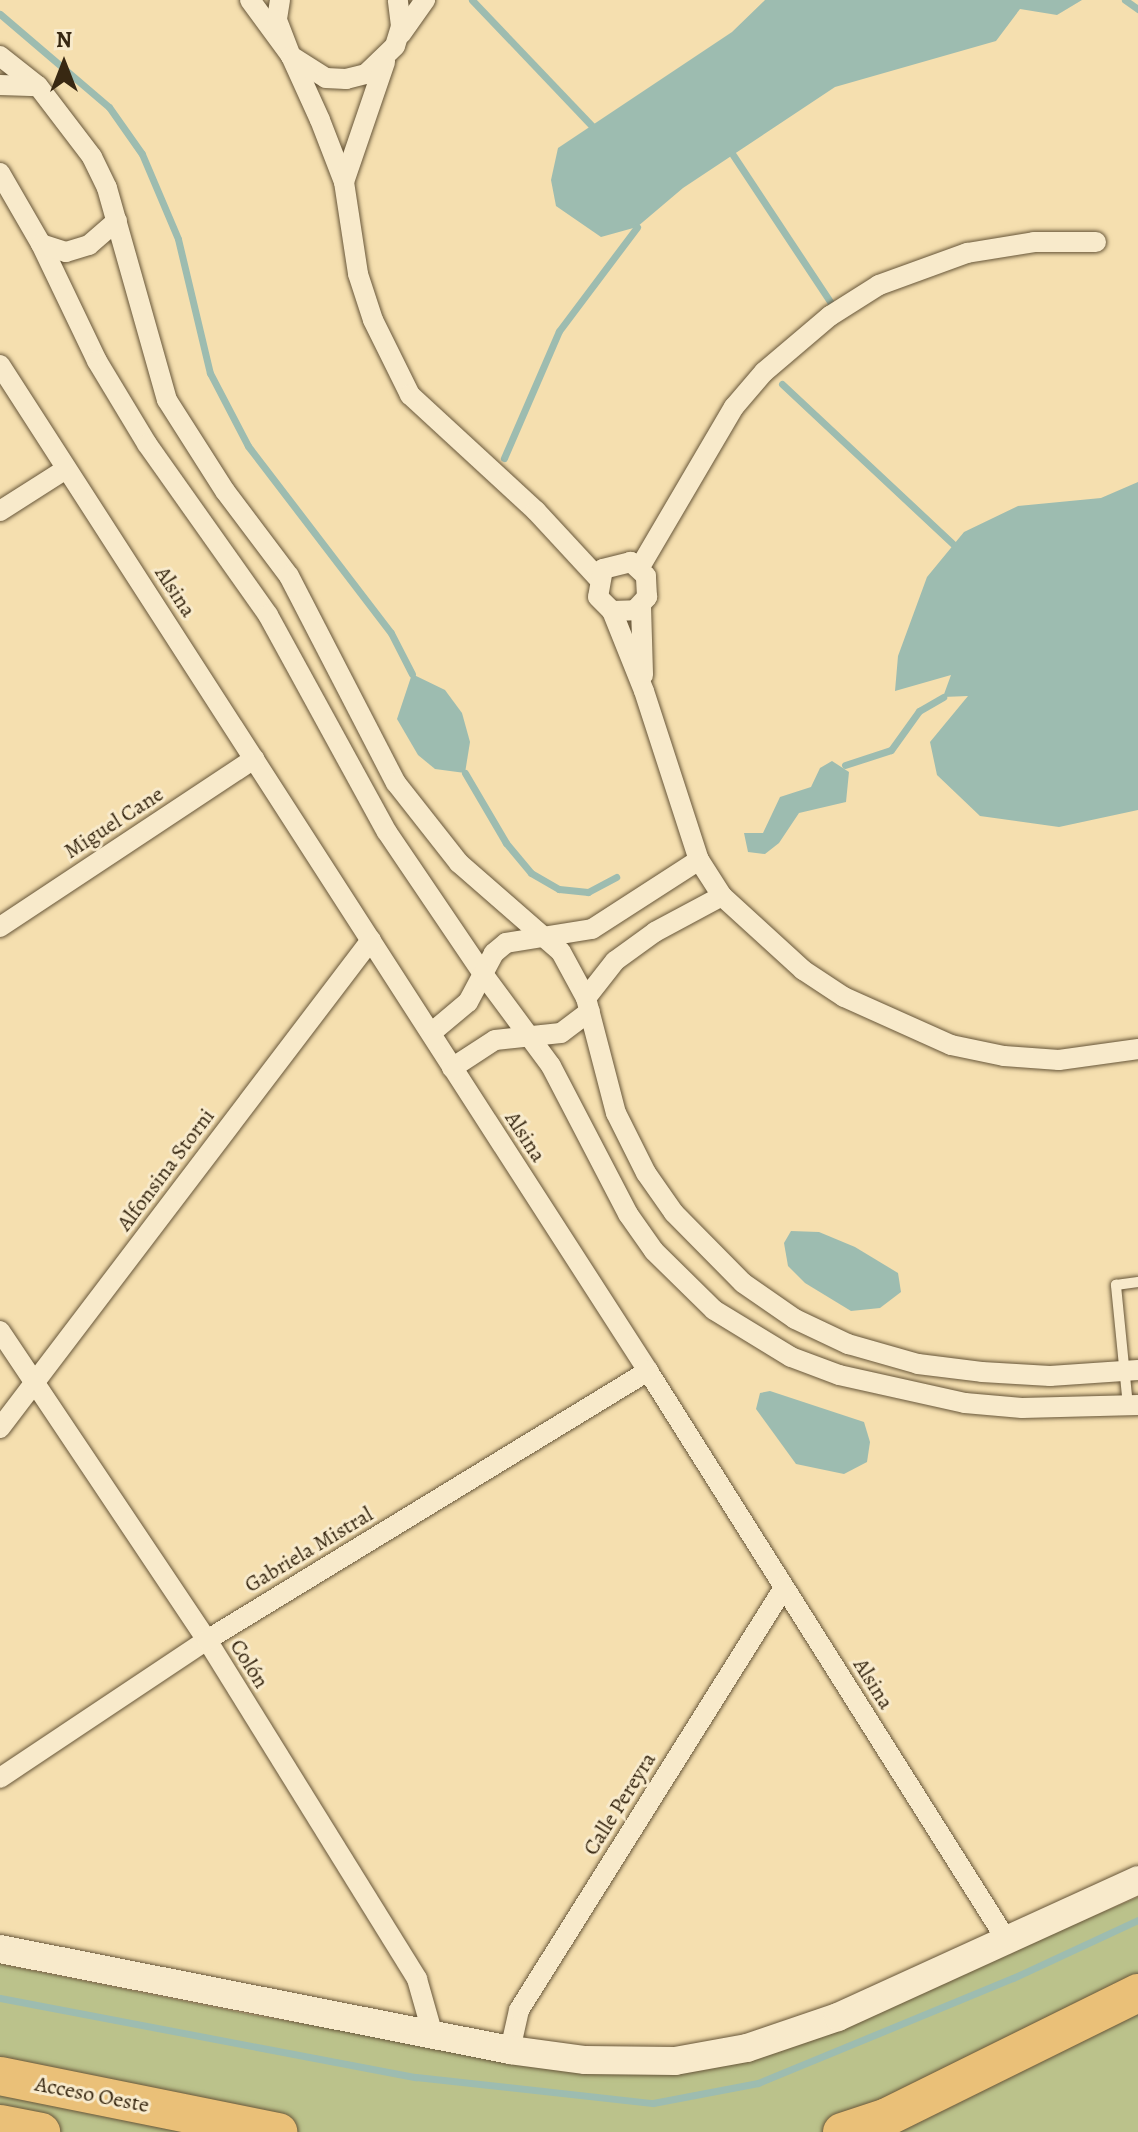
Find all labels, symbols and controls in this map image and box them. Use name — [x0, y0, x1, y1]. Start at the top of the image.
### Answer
north arrow — [24, 24, 104, 104]
text: N — [56, 25, 72, 55]
street label: Alsina — [149, 562, 201, 622]
street label: Miguel Cane — [59, 781, 169, 865]
street label: Alfonsina Storni — [112, 1104, 220, 1236]
street label: Alsina — [499, 1107, 551, 1167]
street label: Gabriela Mistral — [240, 1501, 378, 1599]
street label: Colón — [224, 1635, 274, 1693]
street label: Alsina — [847, 1654, 899, 1714]
street label: Calle Pereyra — [578, 1748, 662, 1860]
street label: Acceso Oeste — [33, 2071, 151, 2119]

